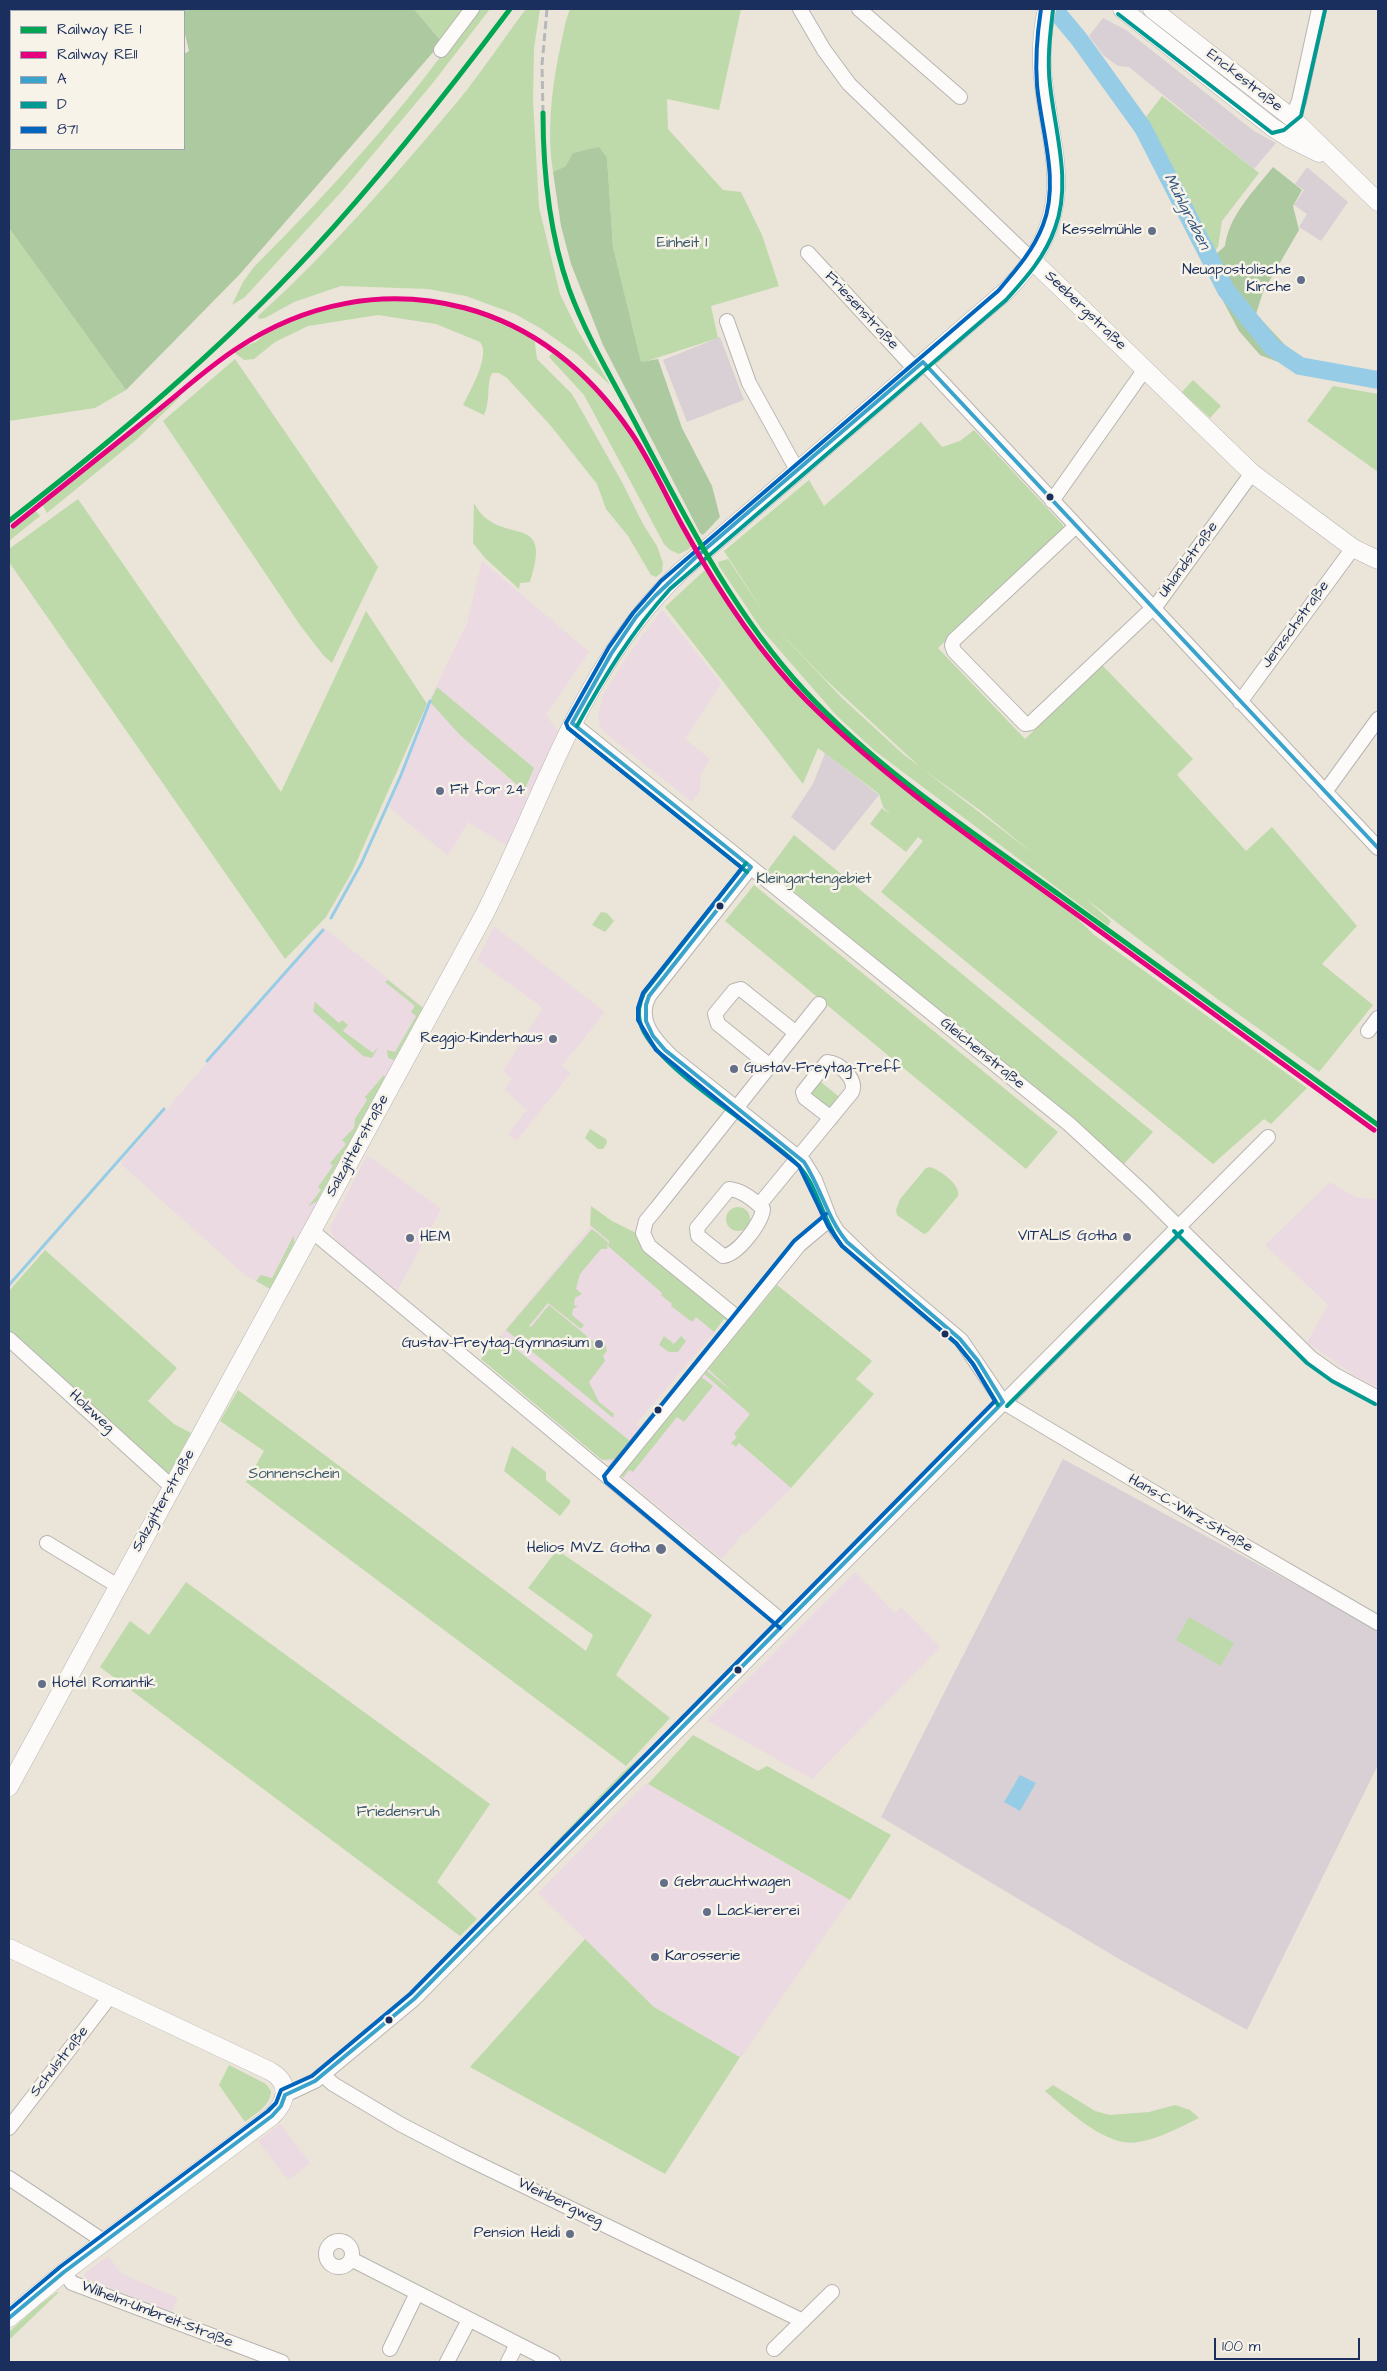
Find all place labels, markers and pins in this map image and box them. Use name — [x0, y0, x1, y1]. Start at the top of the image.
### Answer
place label: Kesselmühle — [1062, 222, 1142, 240]
marker: Kesselmühle — [1146, 225, 1158, 237]
place label: Neuapostolische Kirche — [1182, 262, 1291, 297]
marker: Neuapostolische Kirche — [1295, 274, 1307, 286]
unlabelled marker — [1045, 492, 1055, 502]
place label: Fit for 24 — [450, 782, 525, 800]
marker: Fit for 24 — [434, 785, 446, 797]
unlabelled marker — [715, 901, 725, 911]
place label: Reggio-Kinderhaus — [420, 1030, 543, 1048]
marker: Reggio-Kinderhaus — [547, 1033, 559, 1045]
place label: Gustav-Freytag-Treff — [744, 1060, 900, 1078]
marker: Gustav-Freytag-Treff — [728, 1063, 740, 1075]
place label: VITALIS Gotha — [1018, 1228, 1117, 1246]
place label: HEM — [420, 1229, 450, 1247]
marker: VITALIS Gotha — [1121, 1231, 1133, 1243]
marker: HEM — [404, 1232, 416, 1244]
unlabelled marker — [940, 1329, 950, 1339]
place label: Gustav-Freytag-Gymnasium — [402, 1335, 589, 1353]
marker: Gustav-Freytag-Gymnasium — [593, 1338, 605, 1350]
unlabelled marker — [653, 1405, 663, 1415]
place label: Helios MVZ Gotha — [527, 1540, 650, 1558]
marker: Helios MVZ Gotha — [654, 1542, 668, 1556]
unlabelled marker — [733, 1665, 743, 1675]
place label: Hotel Romantik — [52, 1675, 156, 1693]
marker: Hotel Romantik — [36, 1678, 48, 1690]
place label: Gebrauchtwagen — [674, 1874, 791, 1892]
marker: Gebrauchtwagen — [658, 1877, 670, 1889]
place label: Lackiererei — [717, 1903, 799, 1921]
marker: Lackiererei — [701, 1906, 713, 1918]
place label: Karosserie — [665, 1948, 740, 1966]
marker: Karosserie — [649, 1951, 661, 1963]
unlabelled marker — [384, 2015, 394, 2025]
place label: Pension Heidi — [474, 2225, 560, 2243]
marker: Pension Heidi — [564, 2228, 576, 2240]

